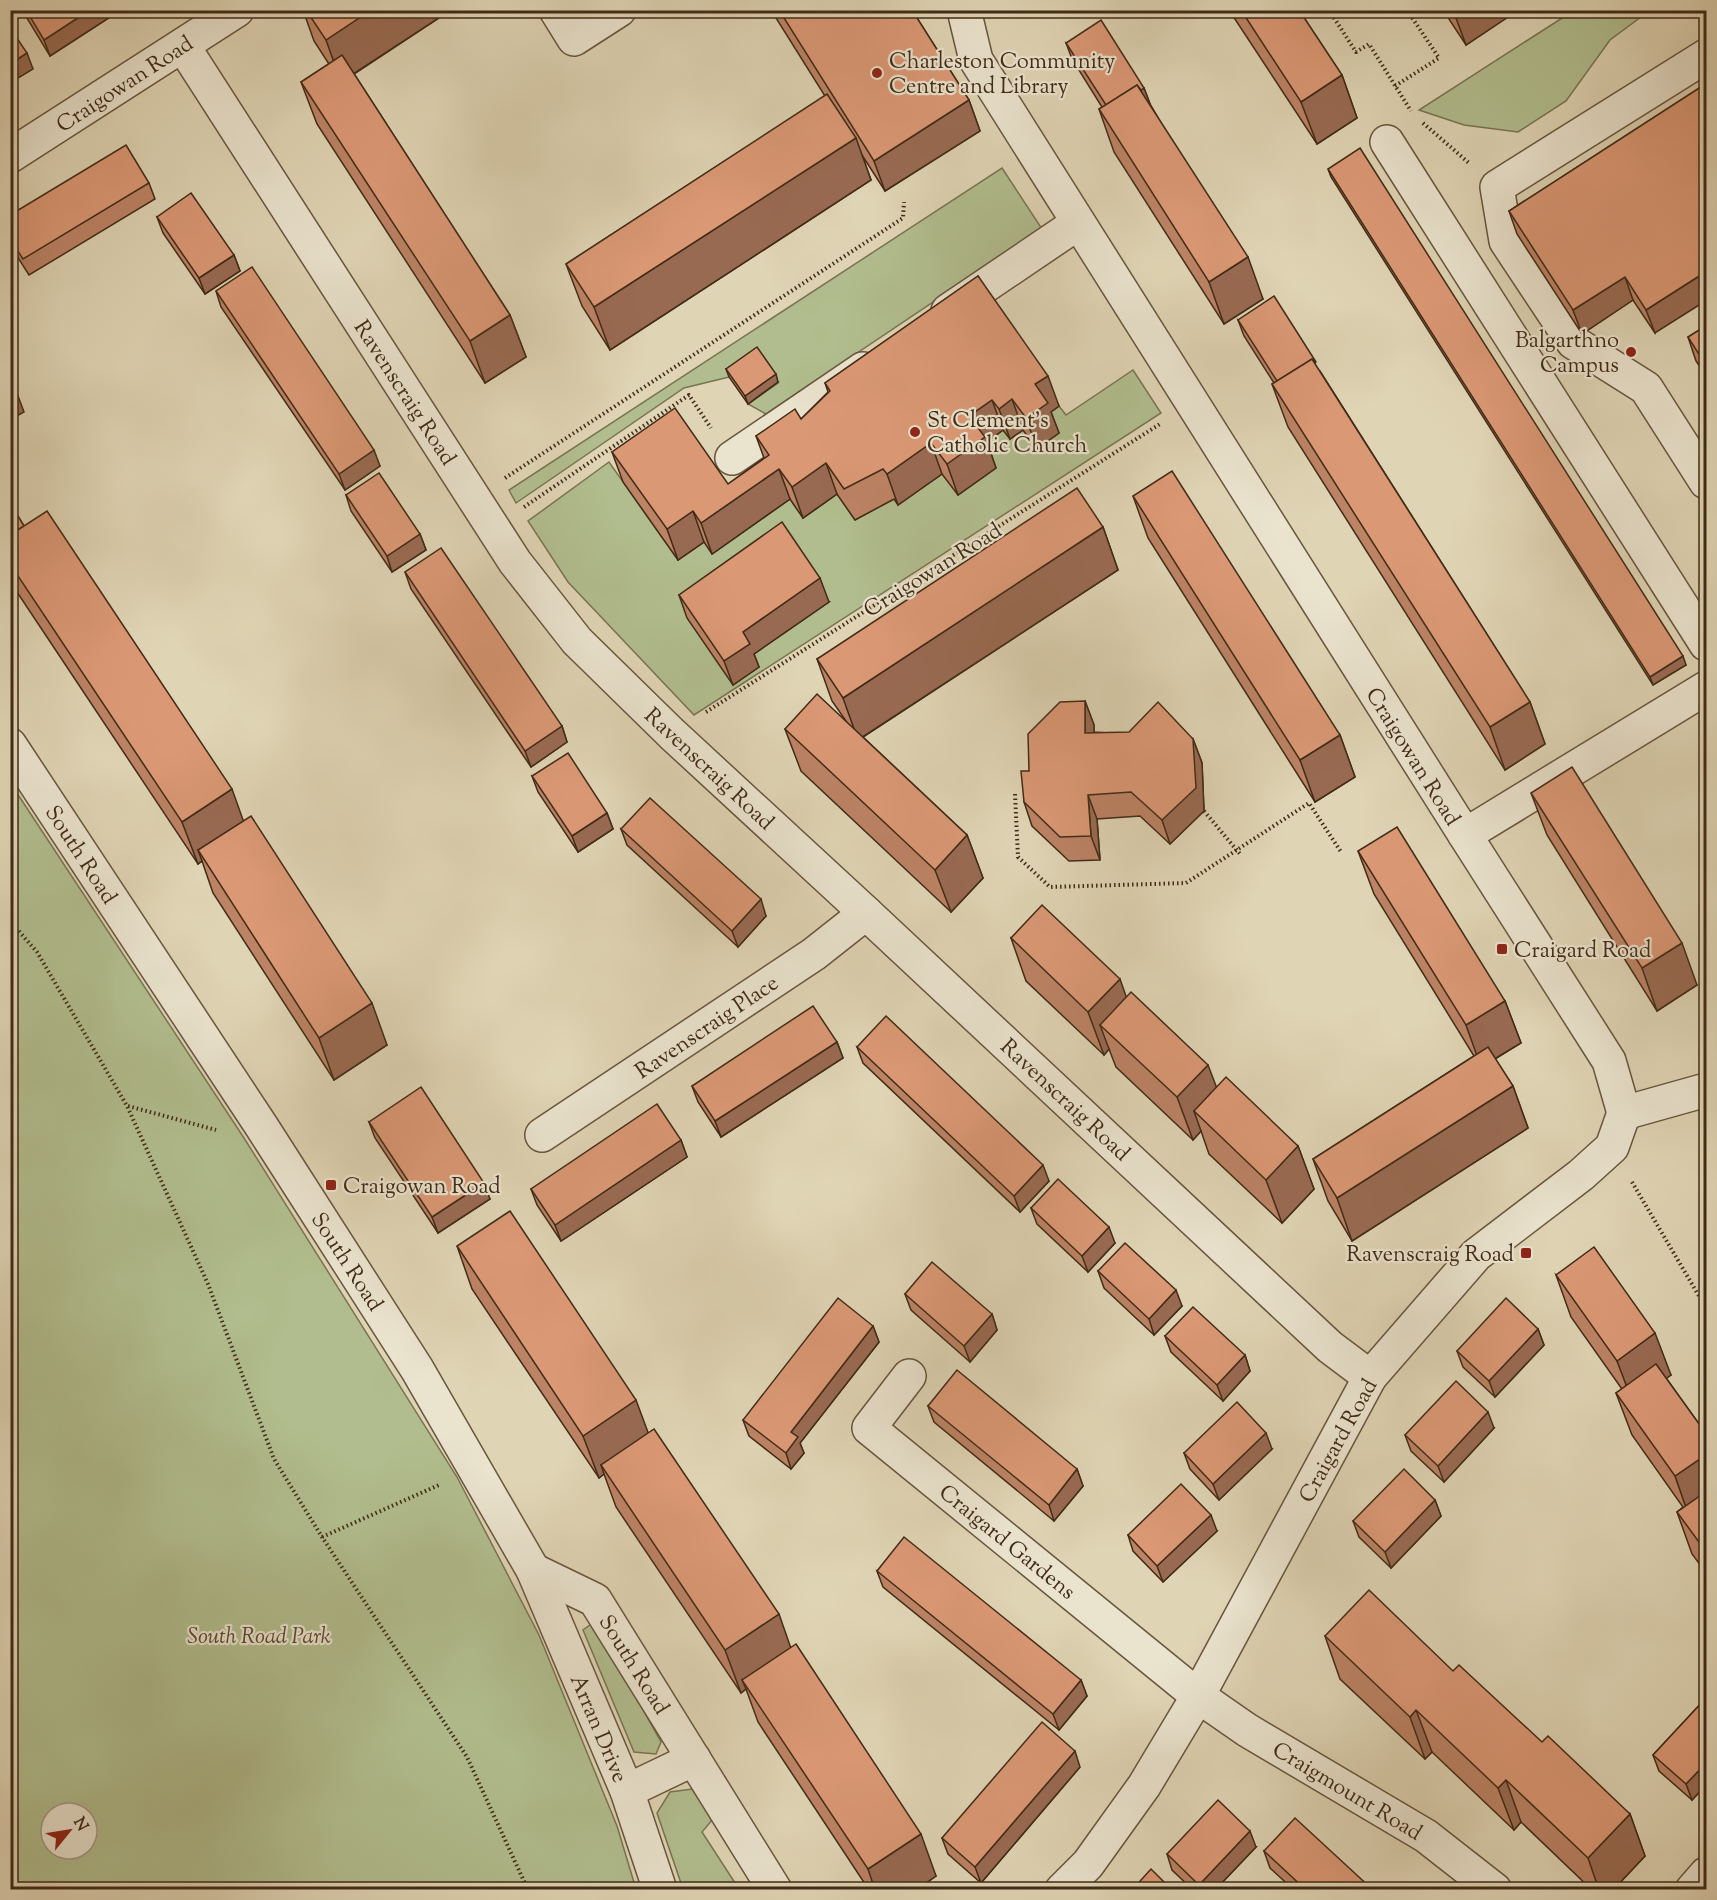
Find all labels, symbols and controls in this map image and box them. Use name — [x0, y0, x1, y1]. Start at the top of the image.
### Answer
street label: Craigowan Road — [51, 29, 200, 142]
place label: Charleston Community Centre and Library — [889, 47, 1115, 104]
marker: Charleston Community Centre and Library — [870, 66, 884, 80]
street label: Ravenscraig Road — [344, 315, 463, 473]
place label: Balgarthno Campus — [1515, 326, 1619, 383]
marker: Balgarthno Campus — [1624, 345, 1638, 359]
place label: St Clement’s Catholic Church — [927, 406, 1088, 463]
marker: St Clement’s Catholic Church — [908, 425, 922, 439]
street label: Craigowan Road — [858, 516, 1009, 627]
street label: Craigowan Road — [1356, 682, 1467, 833]
street label: Ravenscraig Road — [636, 701, 780, 839]
street label: South Road — [35, 800, 124, 911]
place label: Craigard Road — [1514, 936, 1651, 968]
marker: Craigard Road — [1495, 942, 1509, 956]
street label: Ravenscraig Place — [630, 969, 786, 1088]
street label: Ravenscraig Road — [992, 1032, 1136, 1170]
place label: Craigowan Road — [343, 1172, 501, 1204]
marker: Craigowan Road — [324, 1178, 338, 1192]
street label: South Road — [301, 1207, 390, 1318]
place label: Ravenscraig Road — [1346, 1240, 1514, 1272]
marker: Ravenscraig Road — [1519, 1246, 1533, 1260]
street label: Craigard Road — [1292, 1374, 1387, 1509]
street label: Craigard Gardens — [931, 1478, 1081, 1609]
street label: South Road — [589, 1609, 676, 1722]
park label: South Road Park — [187, 1622, 331, 1654]
street label: Arran Drive — [560, 1670, 634, 1788]
street label: Craigmount Road — [1265, 1735, 1427, 1850]
north arrow — [39, 1801, 99, 1861]
text: N — [67, 1813, 93, 1836]

